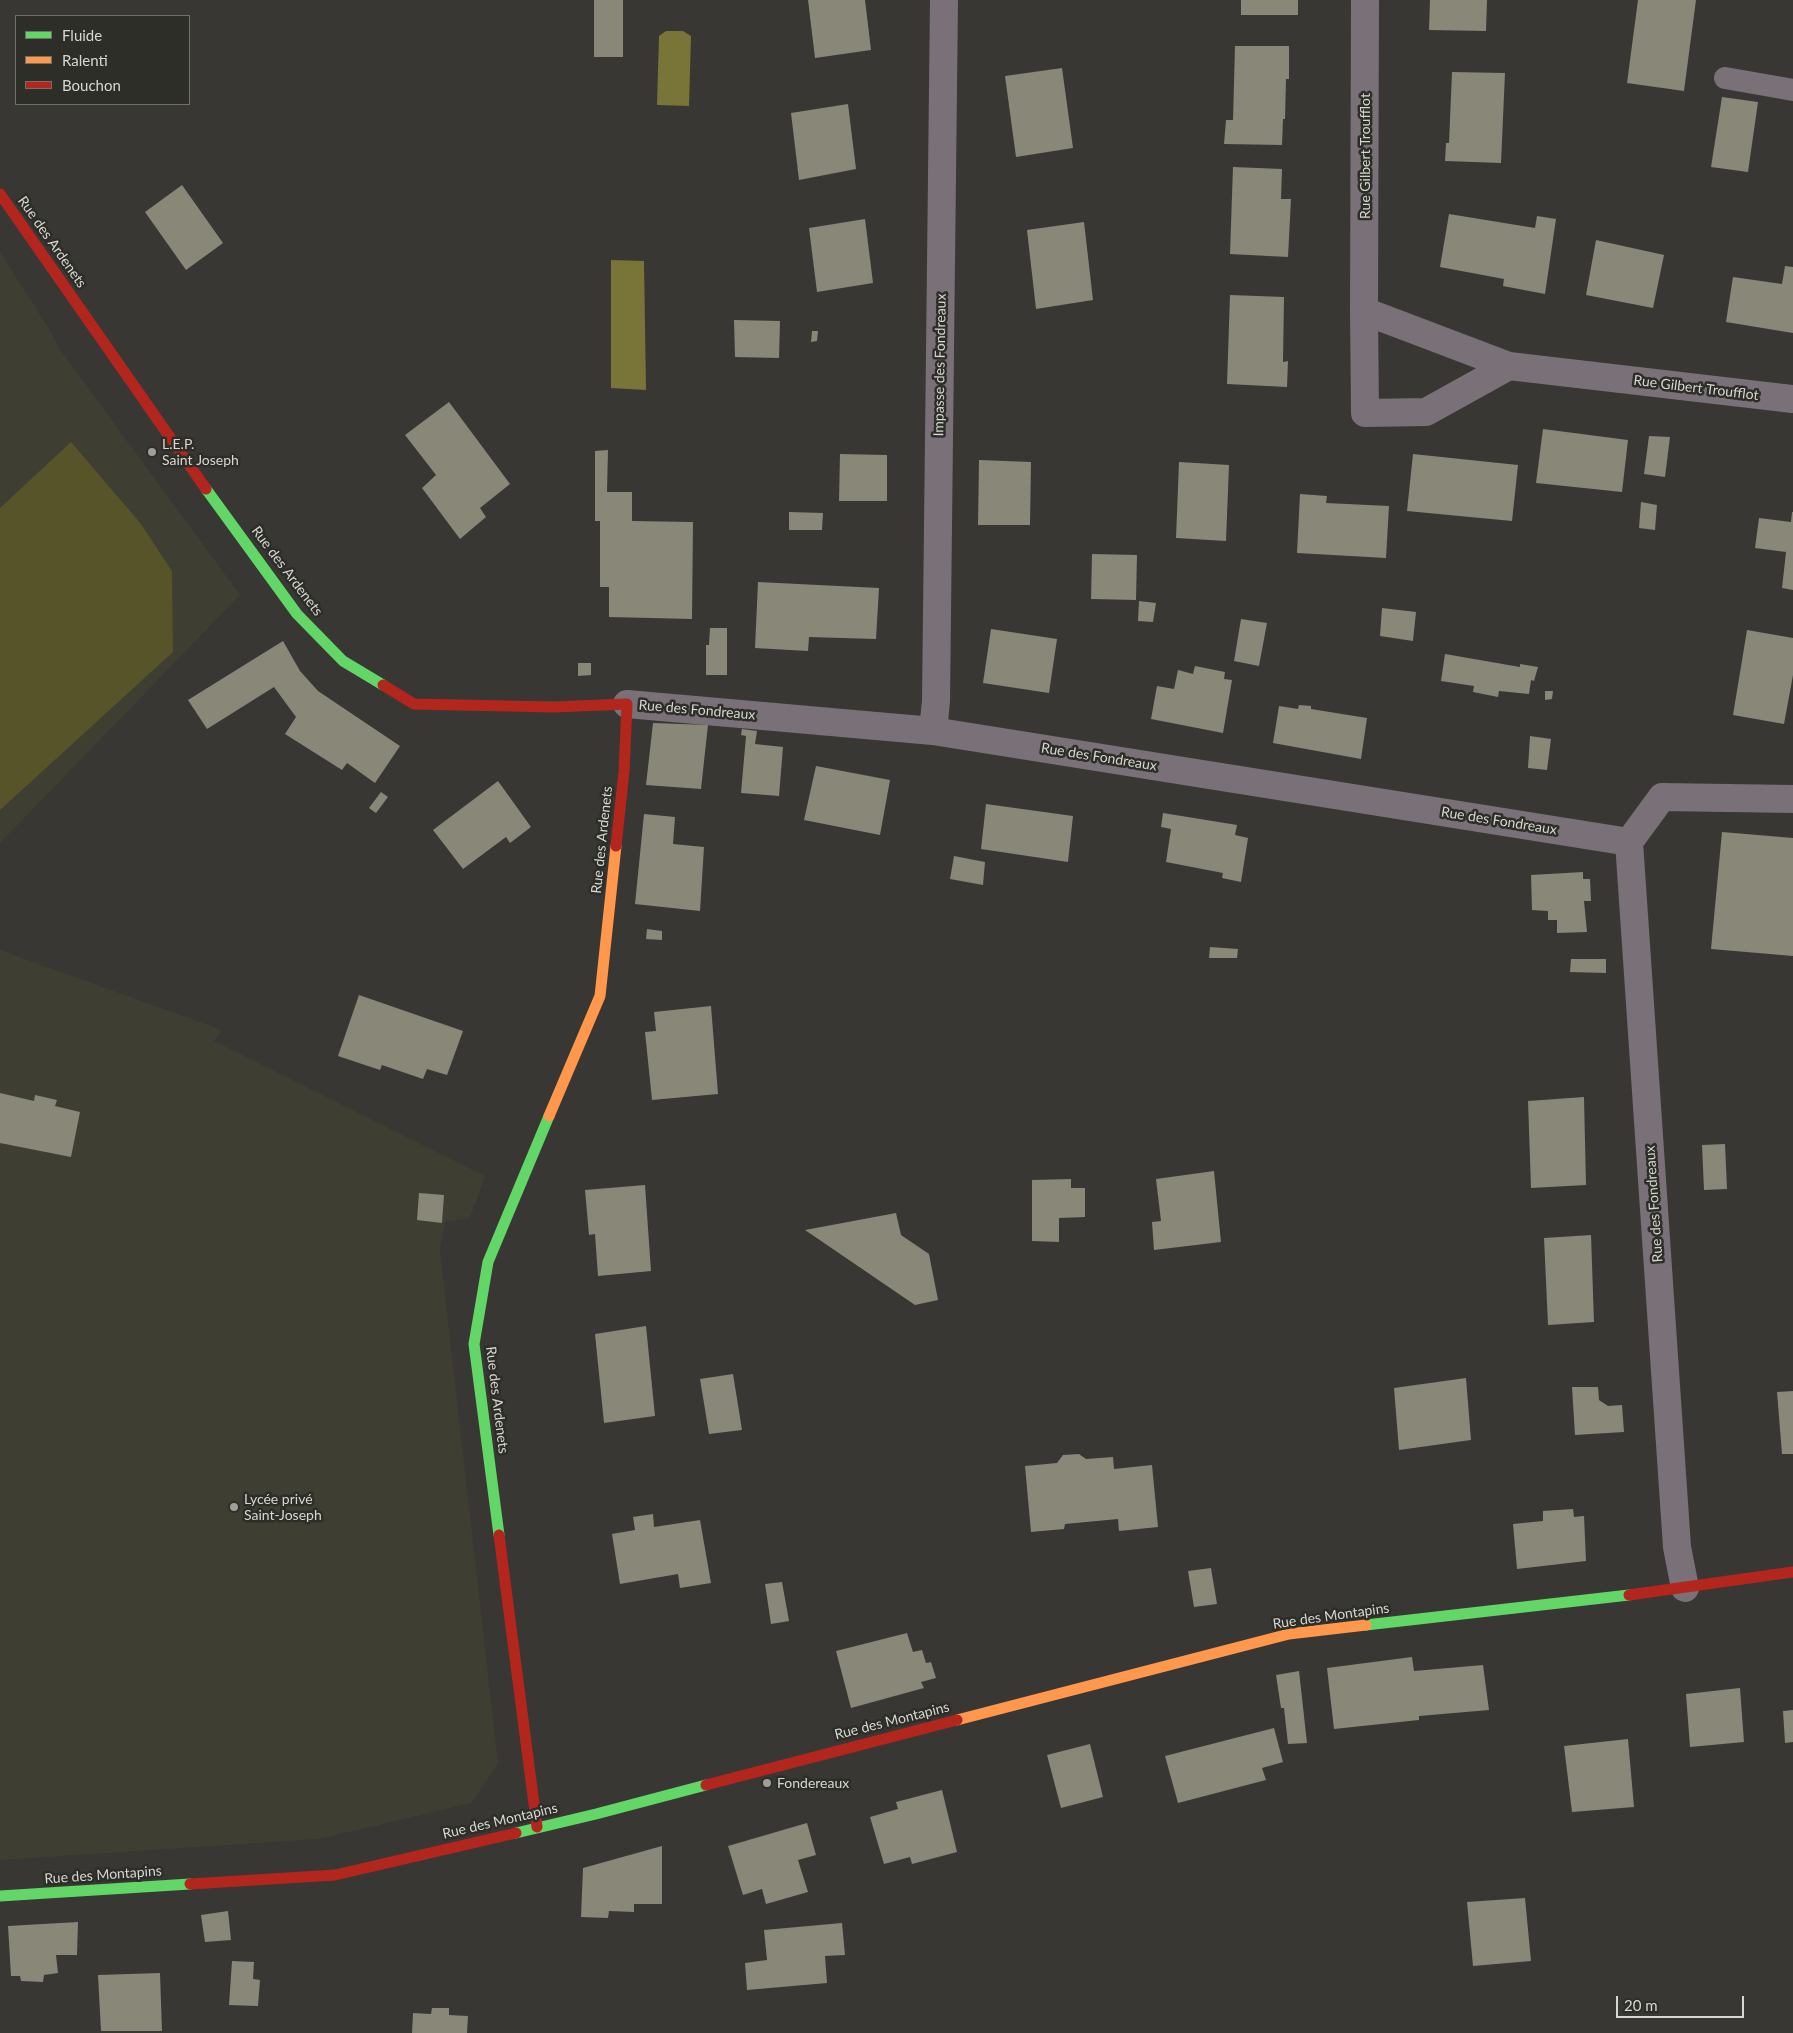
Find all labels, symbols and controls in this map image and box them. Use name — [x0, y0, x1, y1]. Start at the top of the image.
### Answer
legend — [15, 15, 190, 105]
text: Fluide — [62, 26, 102, 44]
text: Ralenti — [62, 51, 108, 69]
text: Bouchon — [62, 76, 121, 94]
street label: Rue Gilbert Troufflot — [1357, 93, 1373, 219]
street label: Rue des Ardenets — [14, 193, 90, 291]
street label: Impasse des Fondreaux — [930, 293, 950, 437]
street label: Rue Gilbert Troufflot — [1633, 372, 1759, 404]
place label: L.E.P. Saint Joseph — [162, 436, 239, 468]
marker: L.E.P. Saint Joseph — [146, 446, 158, 458]
street label: Rue des Ardenets — [248, 523, 326, 619]
street label: Rue des Fondreaux — [638, 697, 756, 723]
street label: Rue des Fondreaux — [1040, 740, 1158, 774]
street label: Rue des Ardenets — [588, 785, 616, 895]
street label: Rue des Fondreaux — [1440, 804, 1558, 838]
street label: Rue des Fondreaux — [1642, 1145, 1666, 1263]
street label: Rue des Ardenets — [482, 1345, 512, 1455]
place label: Lycée privé Saint-Joseph — [244, 1491, 322, 1524]
marker: Lycée privé Saint-Joseph — [228, 1501, 240, 1513]
street label: Rue des Montapins — [1272, 1599, 1390, 1633]
street label: Rue des Montapins — [833, 1699, 951, 1743]
place label: Fondereaux — [777, 1775, 849, 1791]
marker: Fondereaux — [761, 1777, 773, 1789]
street label: Rue des Montapins — [441, 1800, 559, 1842]
street label: Rue des Montapins — [44, 1863, 162, 1887]
scale bar — [1618, 1986, 1746, 2018]
text: 20 m — [1624, 1996, 1658, 2014]

